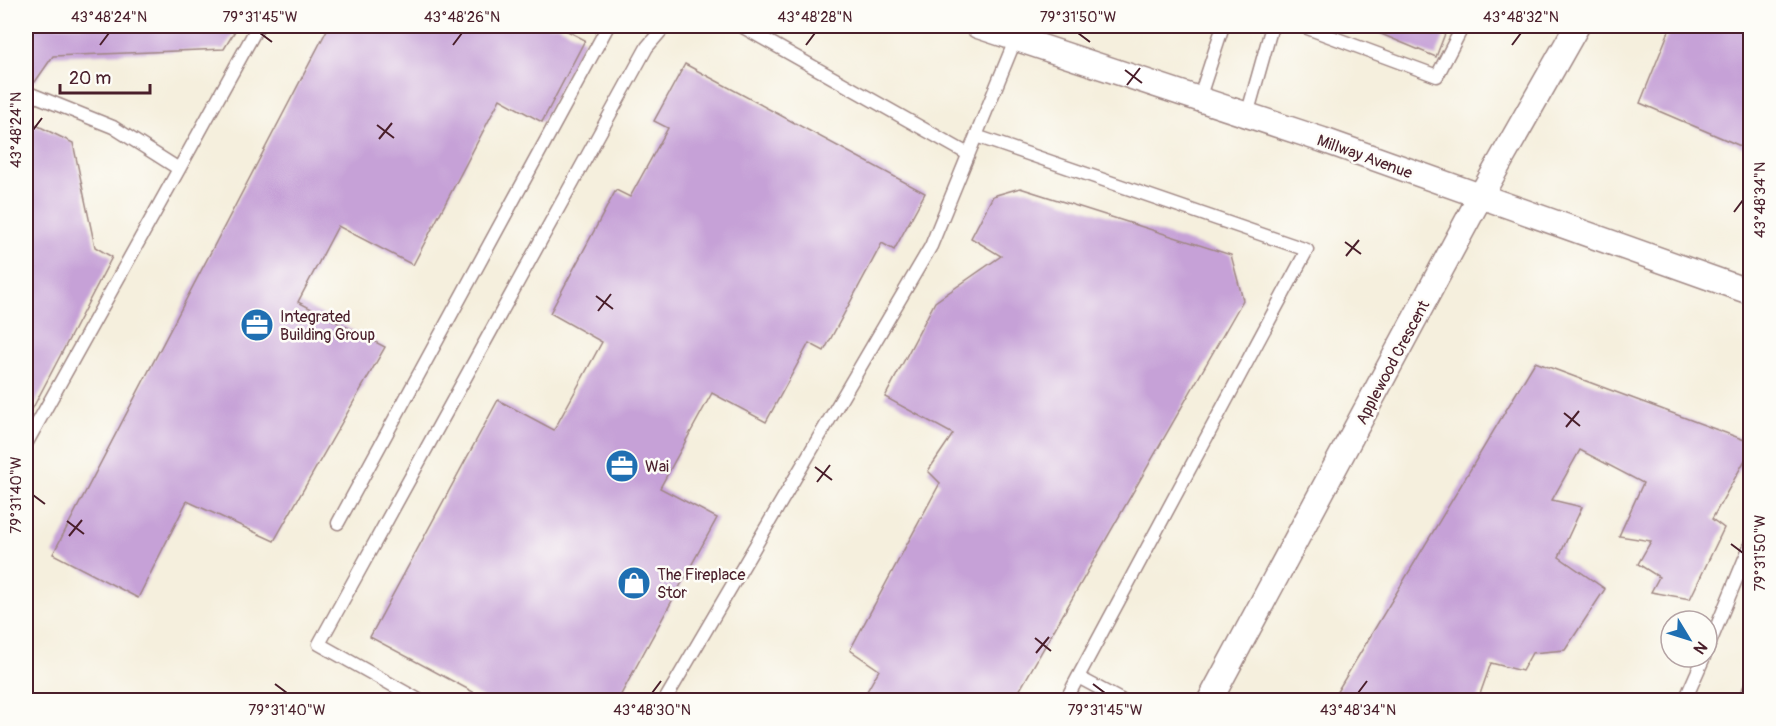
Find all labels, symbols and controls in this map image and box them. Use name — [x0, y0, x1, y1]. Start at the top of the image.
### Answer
text: 43°48'24"N — [71, 8, 147, 27]
text: 79°31'45"W — [222, 8, 298, 27]
text: 43°48'26"N — [424, 8, 500, 27]
text: 43°48'28"N — [777, 8, 853, 27]
text: 79°31'50"W — [1040, 8, 1117, 27]
text: 43°48'32"N — [1483, 8, 1559, 27]
scale bar — [60, 57, 150, 95]
text: 20 m — [69, 67, 111, 90]
text: 43°48'24"N — [7, 92, 26, 168]
street label: Millway Avenue — [1314, 130, 1415, 183]
text: 43°48'34"N — [1751, 162, 1770, 238]
street label: Applewood Crescent — [1352, 296, 1434, 428]
office icon: Integrated Building Group — [239, 307, 275, 343]
place label: Integrated Building Group — [280, 307, 375, 345]
office icon: Wai — [604, 448, 640, 484]
text: 79°31'40"W — [7, 456, 26, 534]
place label: Wai — [645, 457, 669, 477]
text: 79°31'50"W — [1751, 514, 1770, 591]
shop icon: The Fireplace Stor — [616, 565, 652, 601]
place label: The Fireplace Stor — [657, 565, 745, 603]
north arrow — [1659, 609, 1719, 669]
text: N — [1689, 637, 1711, 658]
text: 79°31'40"W — [248, 701, 326, 720]
text: 43°48'30"N — [613, 701, 691, 720]
text: 79°31'45"W — [1067, 701, 1143, 720]
text: 43°48'34"N — [1320, 701, 1396, 720]

